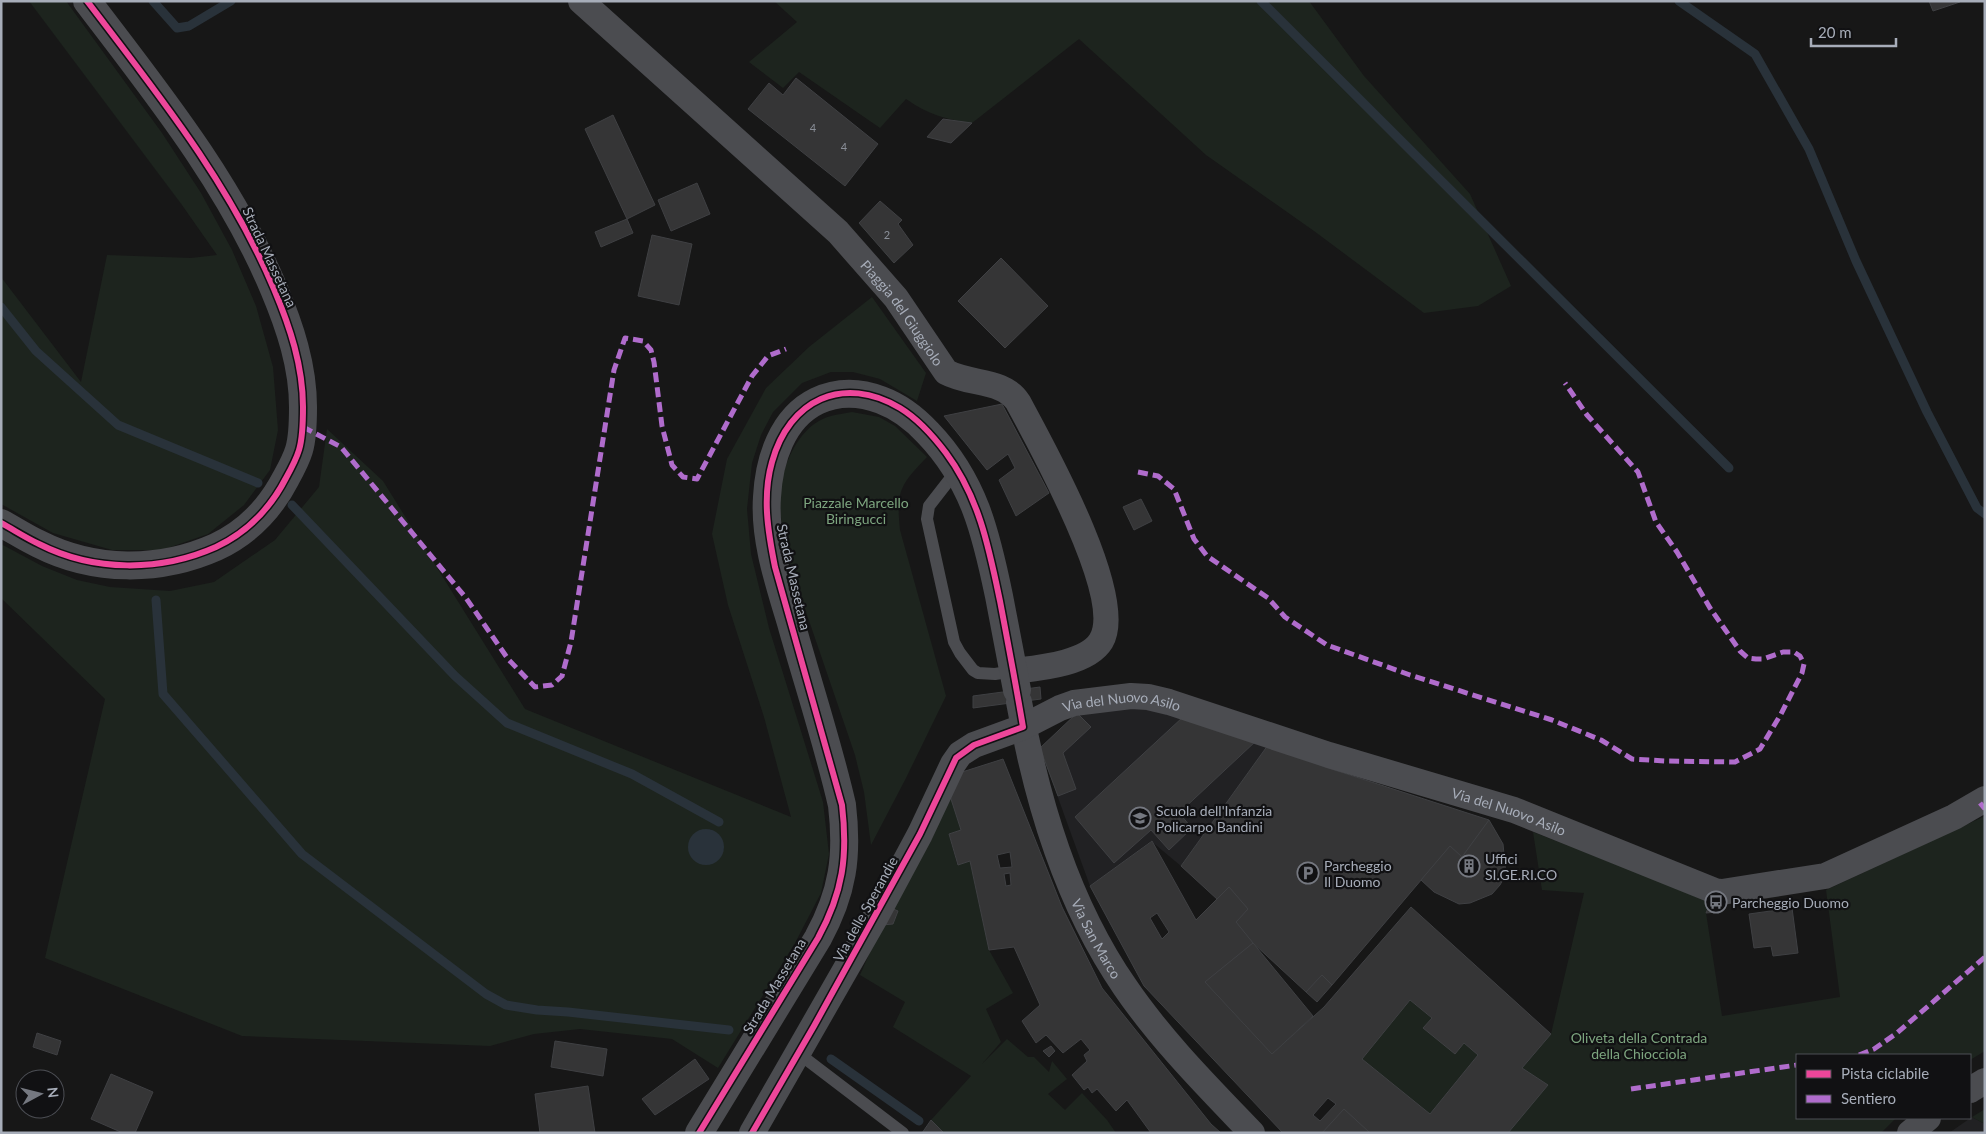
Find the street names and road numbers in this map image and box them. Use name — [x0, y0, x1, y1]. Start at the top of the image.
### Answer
street label: Strada Massetana — [239, 204, 301, 310]
street label: Piaggia del Giuggiolo — [858, 256, 948, 369]
street label: Strada Massetana — [774, 522, 815, 632]
street label: Via del Nuovo Asilo — [1060, 687, 1183, 715]
street label: Via del Nuovo Asilo — [1450, 783, 1569, 839]
street label: Via delle Sperandie — [829, 854, 901, 964]
street label: Via San Marco — [1069, 896, 1125, 982]
street label: Strada Massetana — [739, 935, 809, 1037]

